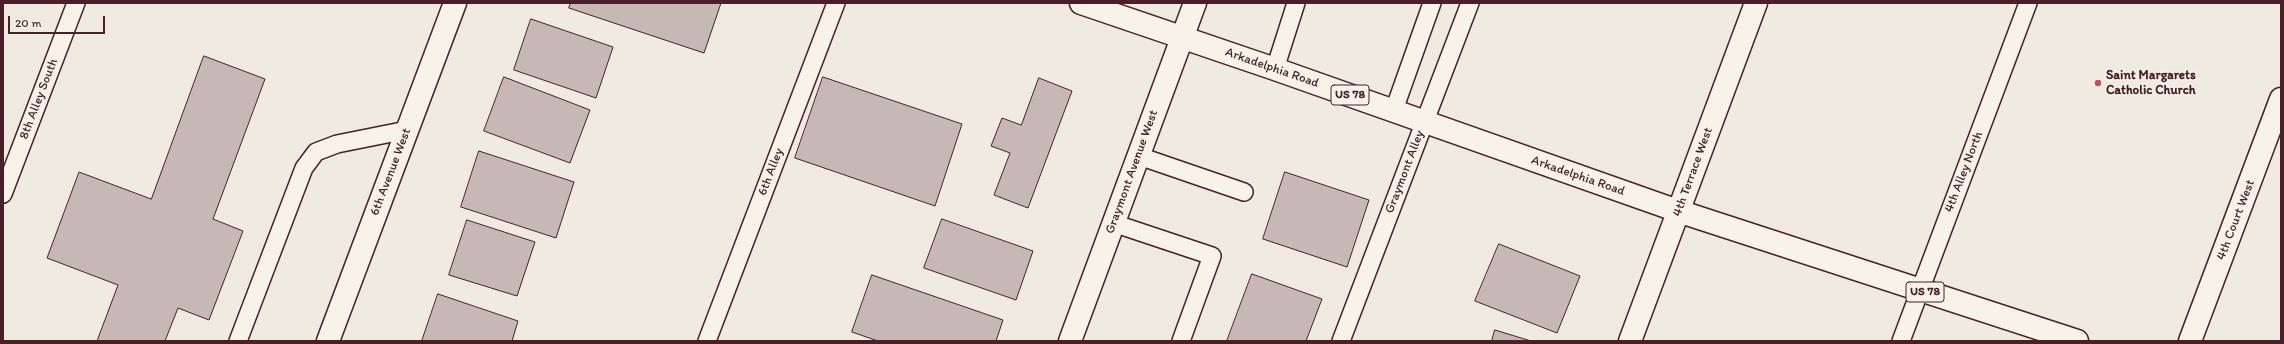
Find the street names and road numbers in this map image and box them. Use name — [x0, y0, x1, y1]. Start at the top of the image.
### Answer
street label: Arkadelphia Road — [1223, 45, 1321, 91]
street label: 8th Alley South — [16, 56, 62, 142]
road number: US 78 — [1331, 85, 1369, 105]
street label: Graymont Avenue West — [1102, 108, 1162, 236]
street label: 4th Terrace West — [1670, 125, 1716, 219]
street label: 6th Avenue West — [367, 126, 415, 218]
street label: Graymont Alley — [1382, 128, 1428, 216]
street label: 4th Alley North — [1941, 129, 1987, 215]
street label: 6th Alley — [755, 146, 787, 198]
street label: Arkadelphia Road — [1529, 153, 1627, 199]
street label: 4th Court West — [2214, 178, 2258, 262]
road number: US 78 — [1906, 282, 1944, 302]

